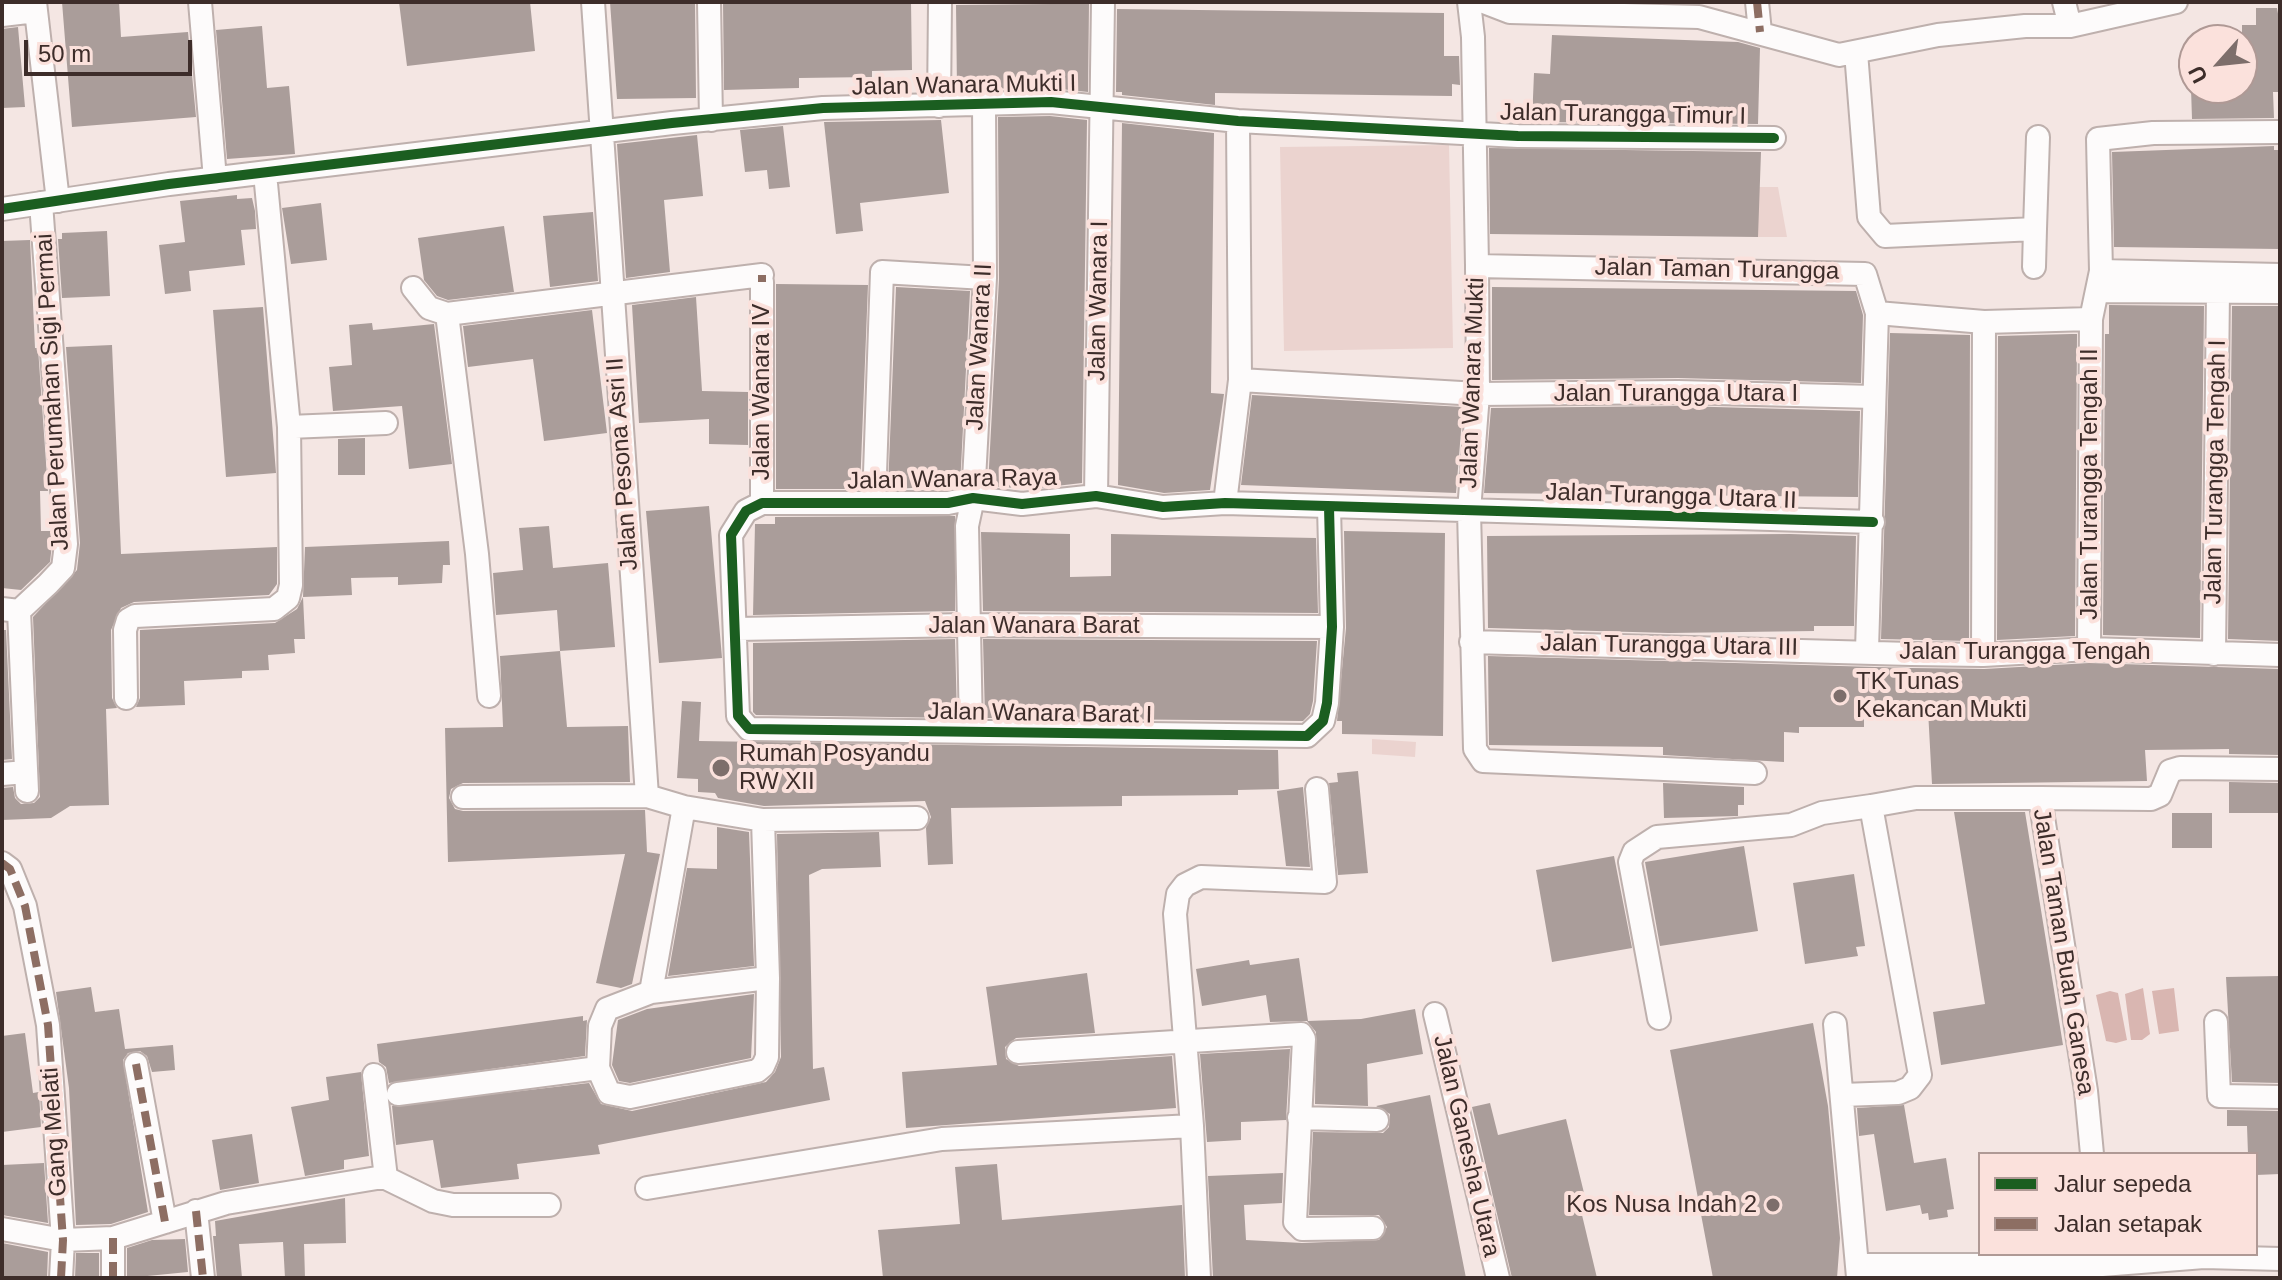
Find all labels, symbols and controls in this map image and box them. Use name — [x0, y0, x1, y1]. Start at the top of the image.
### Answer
scale bar — [28, 24, 196, 74]
north arrow — [2178, 24, 2258, 104]
text: 50 m — [38, 40, 91, 67]
text: U — [2183, 61, 2213, 87]
street label: Jalan Wanara Mukti I — [852, 70, 1076, 102]
street label: Jalan Turangga Timur I — [1500, 98, 1746, 132]
street label: Jalan Wanara I — [1083, 220, 1115, 382]
street label: Jalan Perumahan Sigi Permai — [30, 233, 76, 551]
street label: Jalan Taman Turangga — [1594, 253, 1840, 287]
street label: Jalan Wanara II — [961, 263, 999, 431]
street label: Jalan Wanara Mukti — [1455, 277, 1491, 489]
street label: Jalan Wanara IV — [748, 304, 776, 480]
street label: Jalan Turangga Tengah I — [2199, 339, 2233, 605]
street label: Jalan Turangga Tengah II — [2076, 348, 2104, 620]
street label: Jalan Pesona Asri II — [601, 357, 645, 571]
street label: Jalan Turangga Utara I — [1554, 380, 1798, 408]
street label: Jalan Wanara Raya — [847, 464, 1057, 496]
street label: Jalan Turangga Utara II — [1545, 478, 1797, 516]
street label: Jalan Wanara Barat — [928, 612, 1140, 640]
street label: Jalan Turangga Utara III — [1540, 629, 1798, 663]
street label: Jalan Turangga Tengah — [1899, 638, 2151, 666]
place label: TK Tunas Kekancan Mukti — [1856, 668, 2027, 724]
marker: TK Tunas Kekancan Mukti — [1831, 687, 1849, 705]
street label: Jalan Wanara Barat I — [927, 698, 1153, 730]
place label: Rumah Posyandu RW XII — [739, 740, 930, 796]
marker: Rumah Posyandu RW XII — [710, 757, 732, 779]
street label: Jalan Taman Buah Ganesa — [2026, 807, 2100, 1097]
street label: Jalan Ganesha Utara — [1426, 1032, 1506, 1260]
street label: Gang Melati — [36, 1066, 74, 1198]
legend — [1978, 1152, 2258, 1256]
text: Jalur sepeda — [2054, 1170, 2191, 1197]
place label: Kos Nusa Indah 2 — [1566, 1191, 1757, 1219]
marker: Kos Nusa Indah 2 — [1764, 1196, 1782, 1214]
text: Jalan setapak — [2054, 1210, 2202, 1237]

